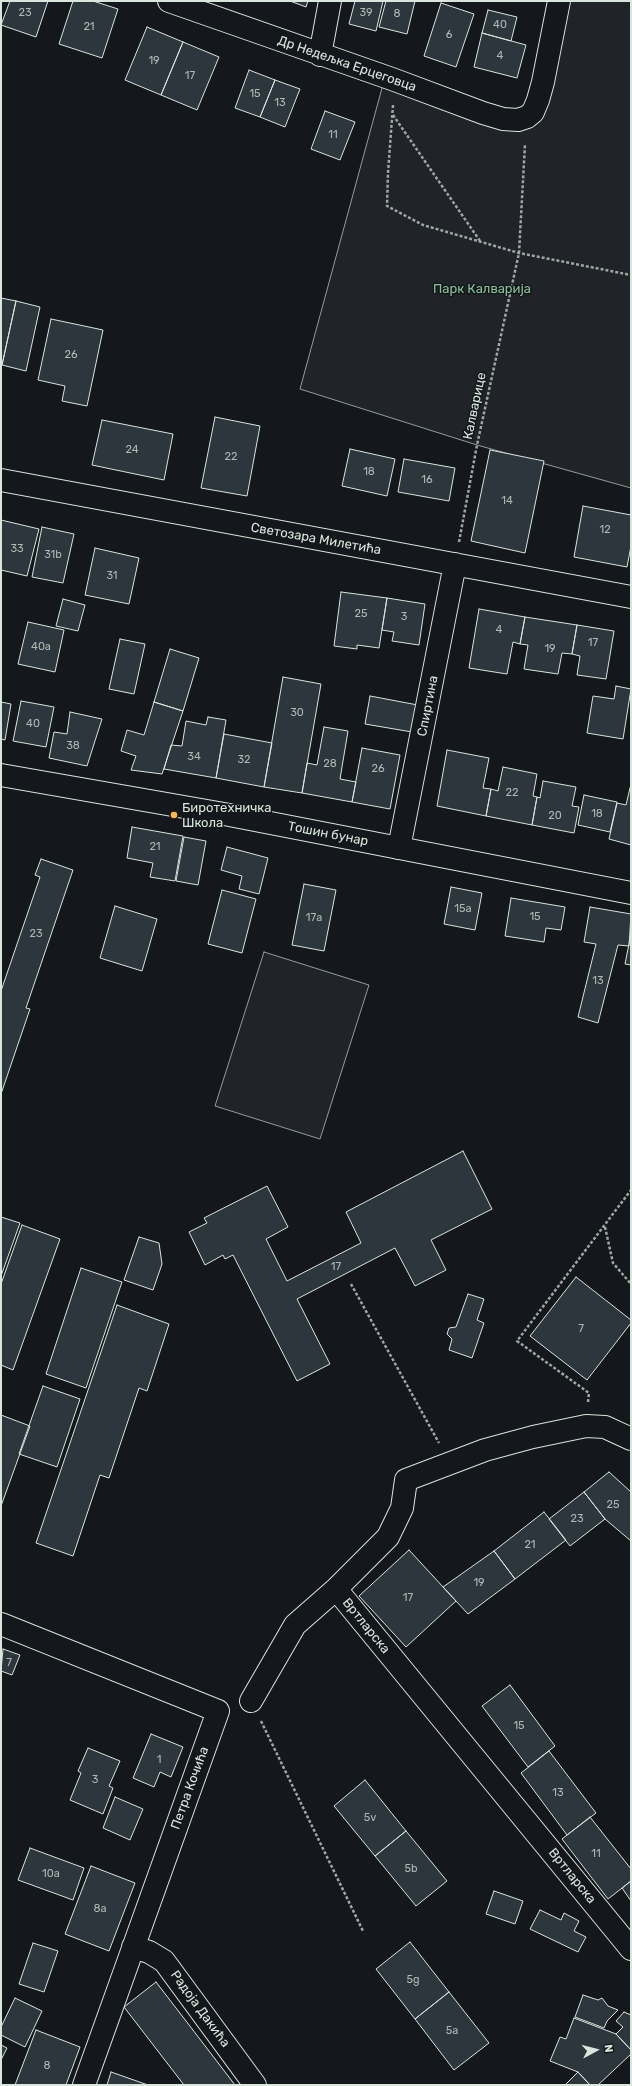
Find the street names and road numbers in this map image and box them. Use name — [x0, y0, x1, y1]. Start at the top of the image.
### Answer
street label: Др Недељка Ерцеговца — [276, 33, 418, 95]
street label: Калварице — [460, 371, 490, 441]
street label: Светозара Милетића — [250, 520, 382, 558]
street label: Спиртина — [414, 674, 442, 738]
street label: Тошин бунар — [286, 819, 370, 849]
street label: Вртларска — [339, 1595, 393, 1657]
street label: Петра Кочића — [168, 1744, 212, 1832]
street label: Вртларска — [545, 1845, 599, 1907]
street label: Радоја Дакића — [167, 1968, 233, 2050]

